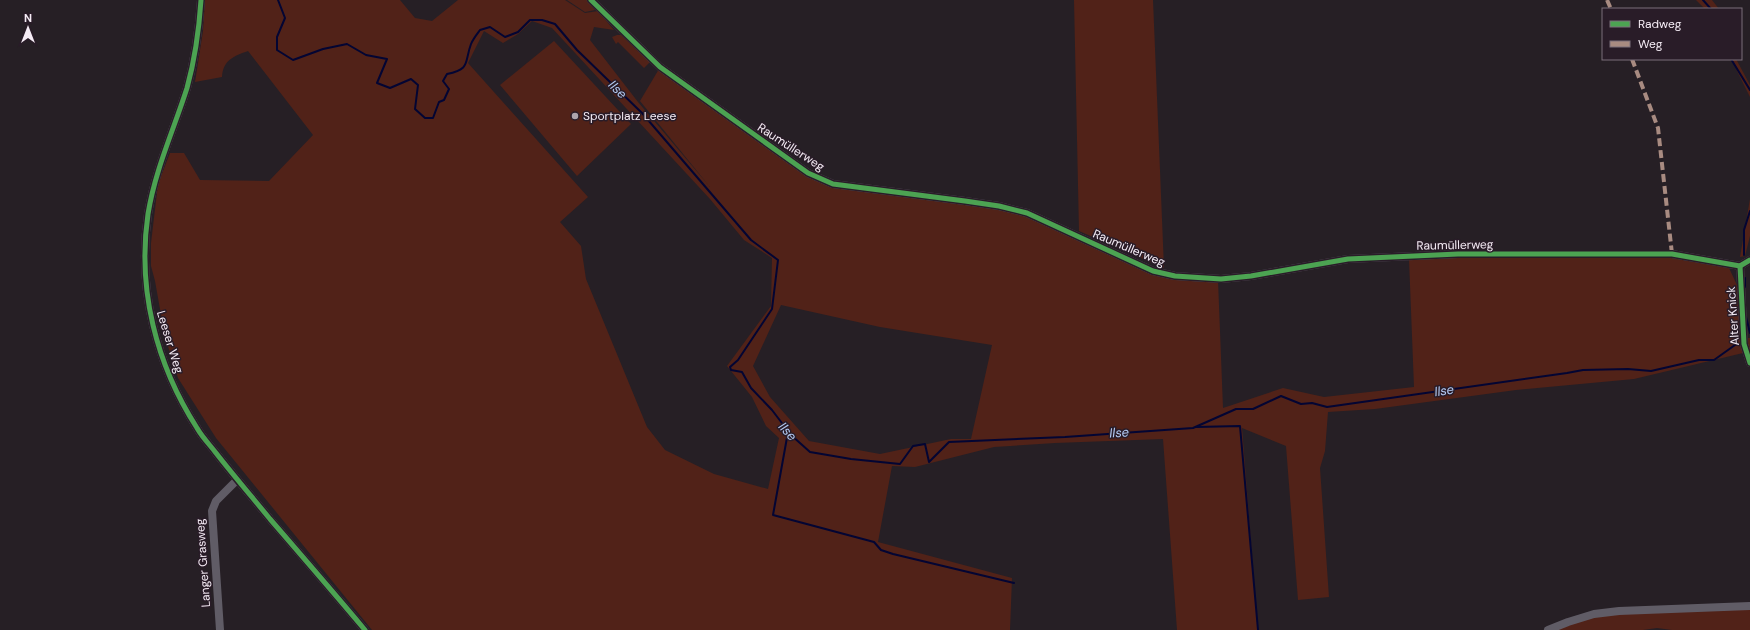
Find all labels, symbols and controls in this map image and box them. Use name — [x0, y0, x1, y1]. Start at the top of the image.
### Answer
north arrow — [8, 8, 48, 48]
legend — [1602, 8, 1742, 60]
text: N — [24, 11, 32, 25]
text: Radweg — [1638, 16, 1682, 32]
text: Weg — [1638, 36, 1663, 52]
water label: Ilse — [605, 76, 631, 102]
place label: Sportplatz Leese — [583, 108, 676, 124]
marker: Sportplatz Leese — [570, 111, 580, 121]
street label: Raumüllerweg — [754, 119, 828, 175]
street label: Raumüllerweg — [1090, 226, 1168, 271]
street label: Raumüllerweg — [1416, 236, 1494, 254]
street label: Alter Knick — [1723, 286, 1743, 346]
street label: Leeser Weg — [153, 309, 187, 376]
water label: Ilse — [1433, 381, 1455, 400]
water label: Ilse — [775, 418, 801, 444]
water label: Ilse — [1109, 423, 1129, 442]
street label: Langer Grasweg — [192, 518, 214, 608]

